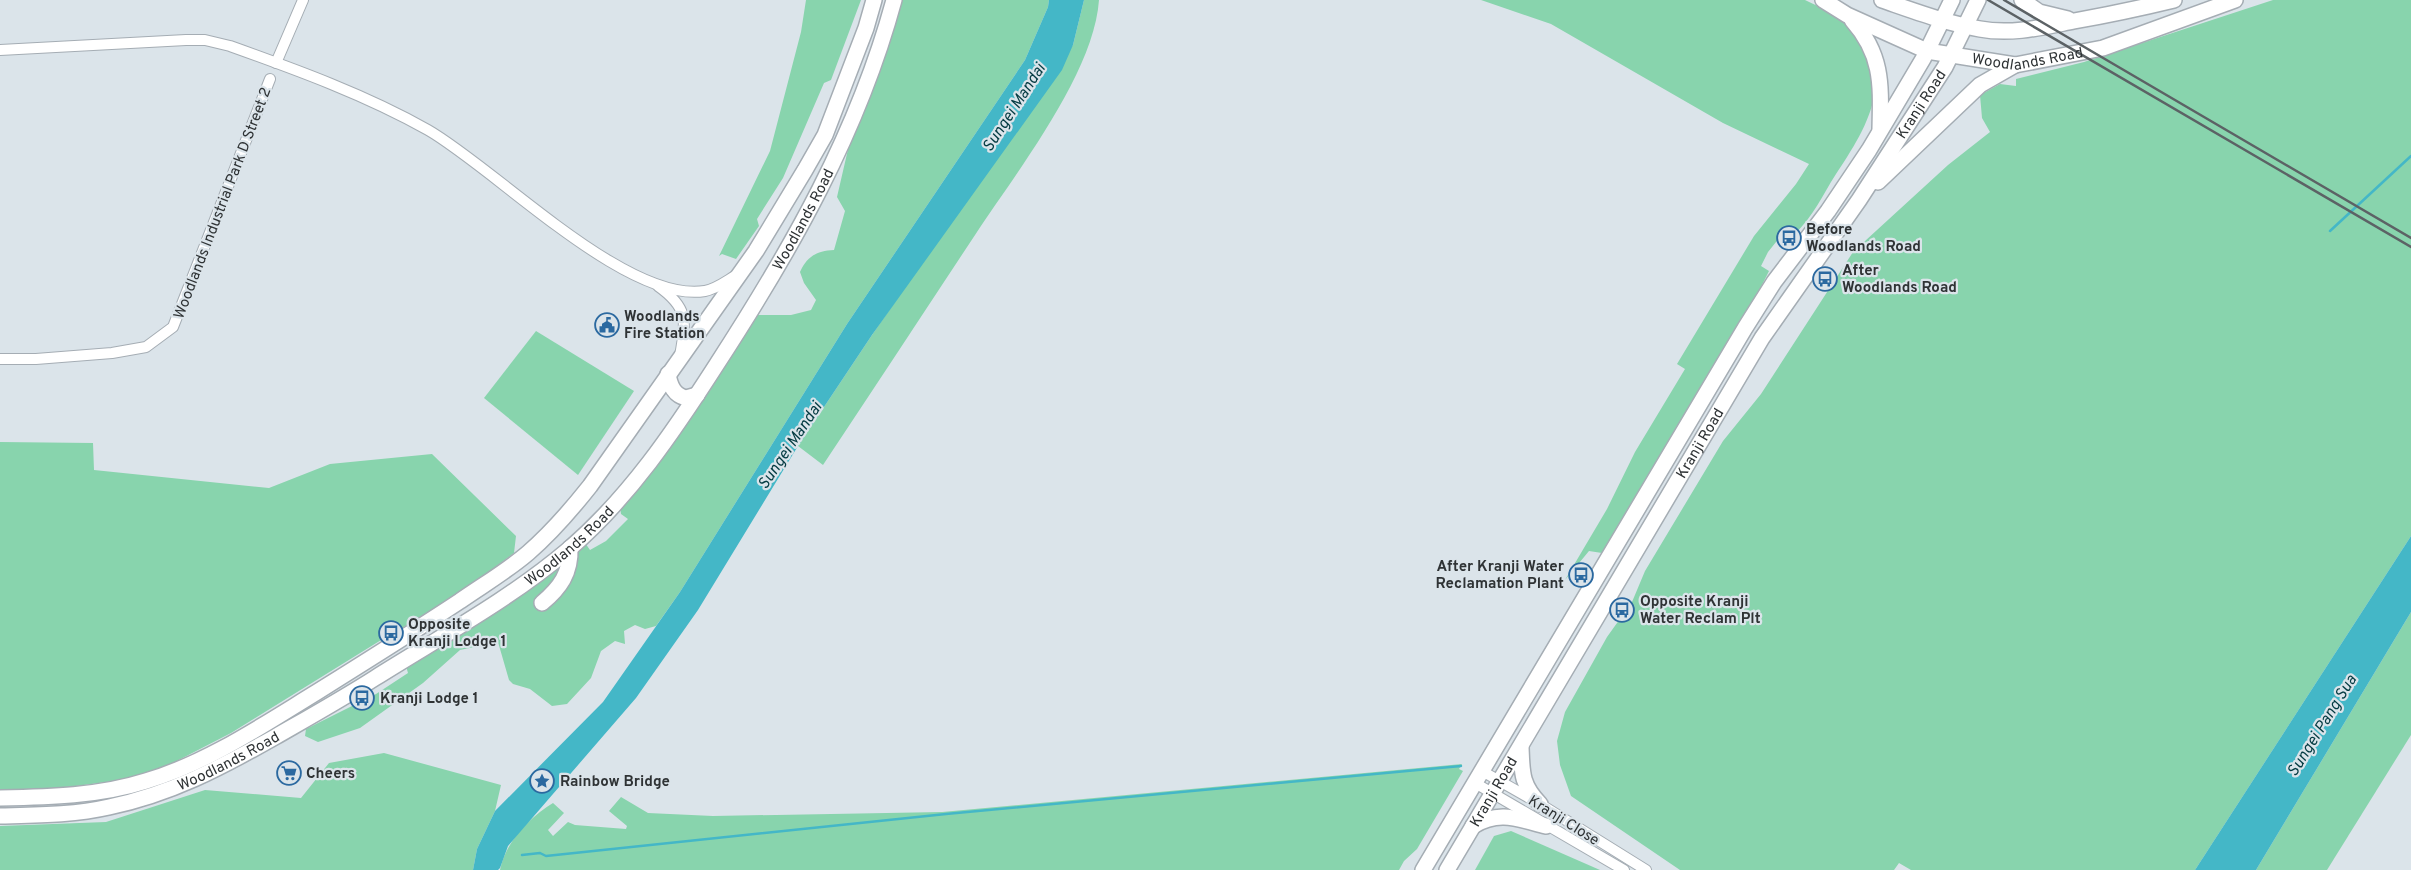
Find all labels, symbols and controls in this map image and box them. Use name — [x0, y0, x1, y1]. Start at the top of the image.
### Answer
street label: Woodlands Road — [1970, 44, 2085, 76]
water label: Sungei Mandai — [979, 59, 1051, 156]
street label: Kranji Road — [1893, 67, 1951, 143]
street label: Woodlands Industrial Park D Street 2 — [170, 85, 276, 322]
street label: Woodlands Road — [769, 166, 839, 274]
place label: Before Woodlands Road — [1806, 221, 1921, 257]
bus stop icon: Before Woodlands Road — [1776, 225, 1802, 251]
place label: After Woodlands Road — [1842, 262, 1957, 298]
bus stop icon: After Woodlands Road — [1812, 266, 1838, 292]
place label: Woodlands Fire Station — [624, 308, 705, 344]
public building icon: Woodlands Fire Station — [594, 312, 620, 338]
water label: Sungei Mandai — [754, 398, 828, 494]
street label: Kranji Road — [1673, 405, 1729, 483]
street label: Woodlands Road — [522, 503, 619, 591]
place label: After Kranji Water Reclamation Plant — [1436, 558, 1565, 594]
bus stop icon: After Kranji Water Reclamation Plant — [1568, 562, 1594, 588]
place label: Opposite Kranji Water Reclam Plt — [1640, 593, 1761, 629]
bus stop icon: Opposite Kranji Water Reclam Plt — [1609, 597, 1635, 623]
place label: Opposite Kranji Lodge 1 — [408, 616, 507, 652]
bus stop icon: Opposite Kranji Lodge 1 — [378, 620, 404, 646]
water label: Sungei Pang Sua — [2283, 671, 2362, 781]
bus stop icon: Kranji Lodge 1 — [349, 685, 375, 711]
place label: Kranji Lodge 1 — [380, 690, 479, 709]
street label: Woodlands Road — [175, 728, 284, 796]
street label: Kranji Road — [1467, 754, 1523, 831]
supermarket icon: Cheers — [276, 760, 302, 786]
place label: Cheers — [306, 765, 355, 784]
place icon: Rainbow Bridge — [529, 768, 555, 794]
place label: Rainbow Bridge — [560, 773, 670, 792]
street label: Kranji Close — [1524, 792, 1602, 851]

